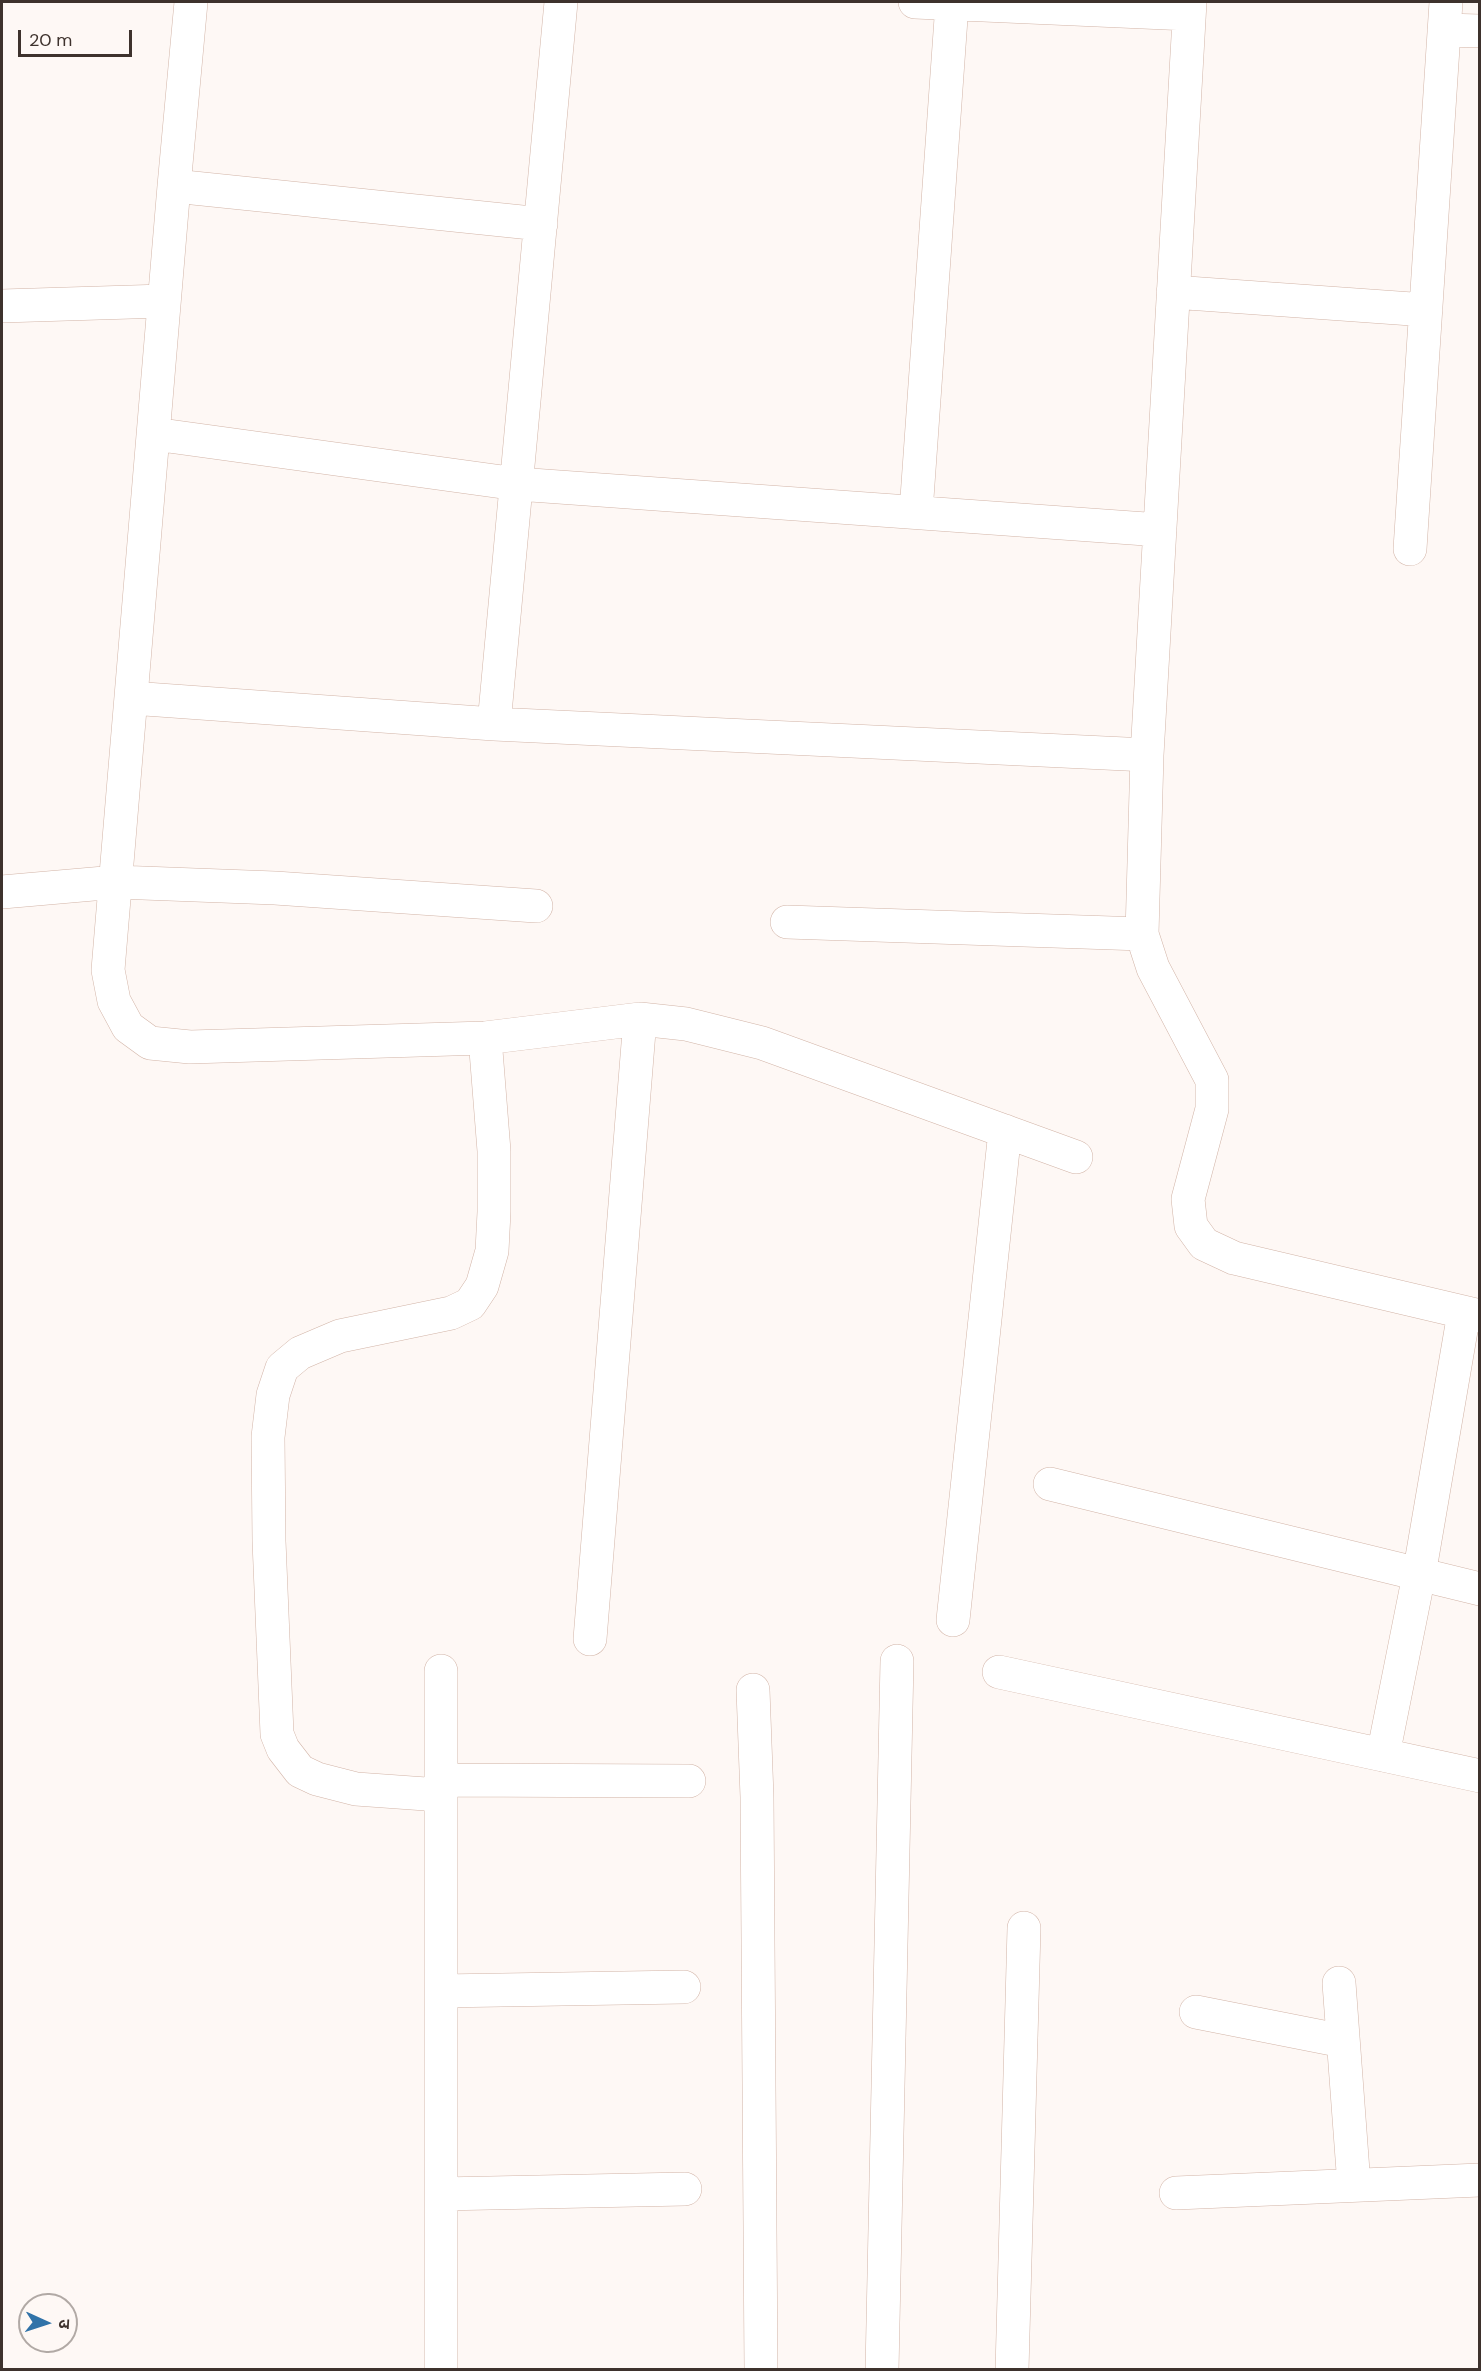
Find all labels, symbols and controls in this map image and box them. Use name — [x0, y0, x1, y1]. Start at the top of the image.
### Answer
scale bar — [21, 18, 135, 56]
text: 20 m — [29, 28, 72, 52]
north arrow — [18, 2293, 78, 2353]
text: उ — [54, 2319, 75, 2329]

